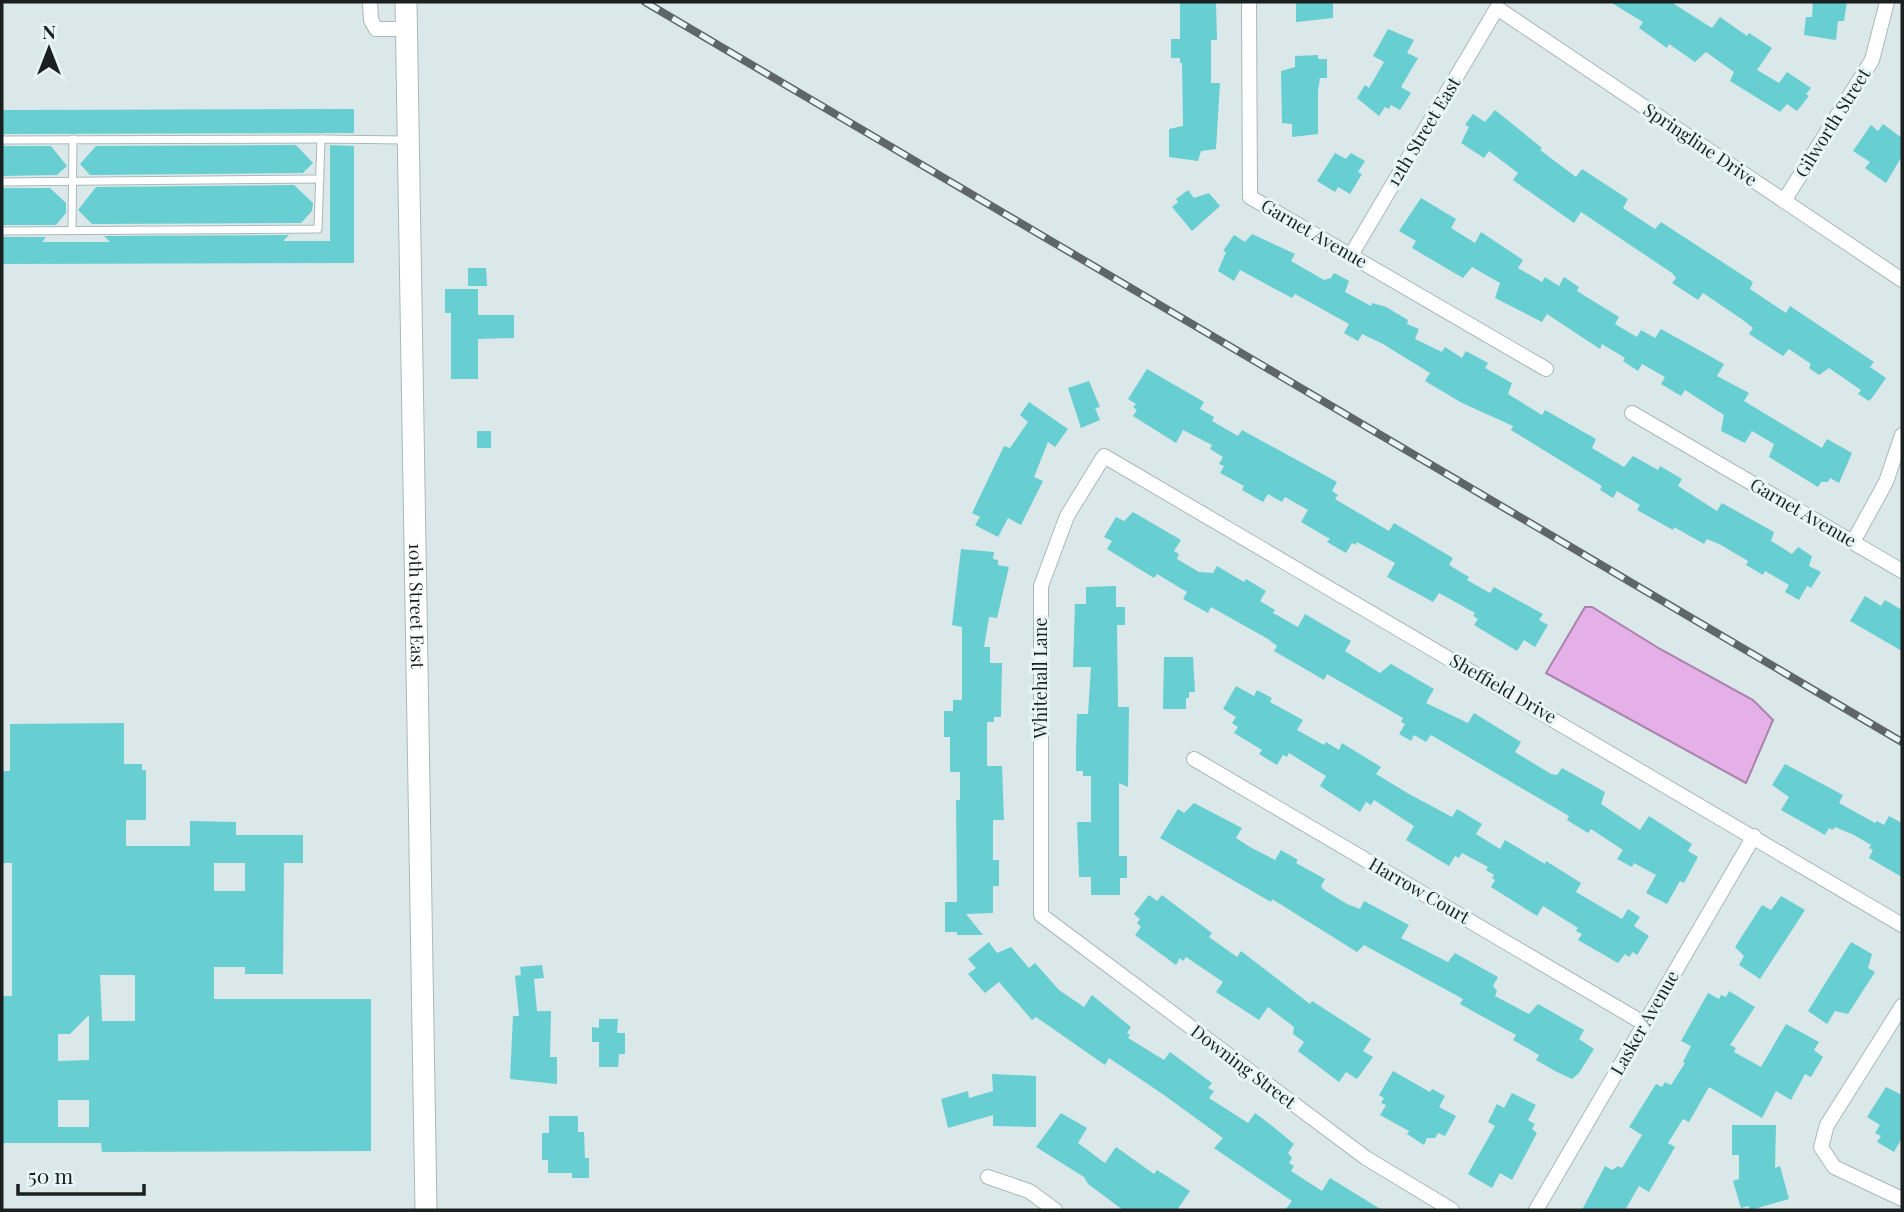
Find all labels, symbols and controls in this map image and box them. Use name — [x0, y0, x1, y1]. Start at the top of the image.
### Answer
north arrow — [14, 14, 84, 84]
text: N — [42, 18, 56, 44]
street label: Gilworth Street — [1789, 63, 1876, 182]
street label: 12th Street East — [1381, 72, 1466, 191]
street label: Springline Drive — [1639, 97, 1762, 191]
street label: Garnet Avenue — [1257, 193, 1372, 273]
street label: Garnet Avenue — [1746, 472, 1861, 552]
street label: 10th Street East — [404, 543, 430, 670]
street label: Whitehall Lane — [1028, 617, 1052, 740]
street label: Sheffield Drive — [1446, 648, 1561, 728]
street label: Harrow Court — [1365, 852, 1475, 929]
street label: Lasker Avenue — [1604, 966, 1684, 1079]
street label: Downing Street — [1186, 1019, 1301, 1114]
scale bar — [18, 1152, 144, 1196]
text: 50 m — [28, 1161, 74, 1189]

